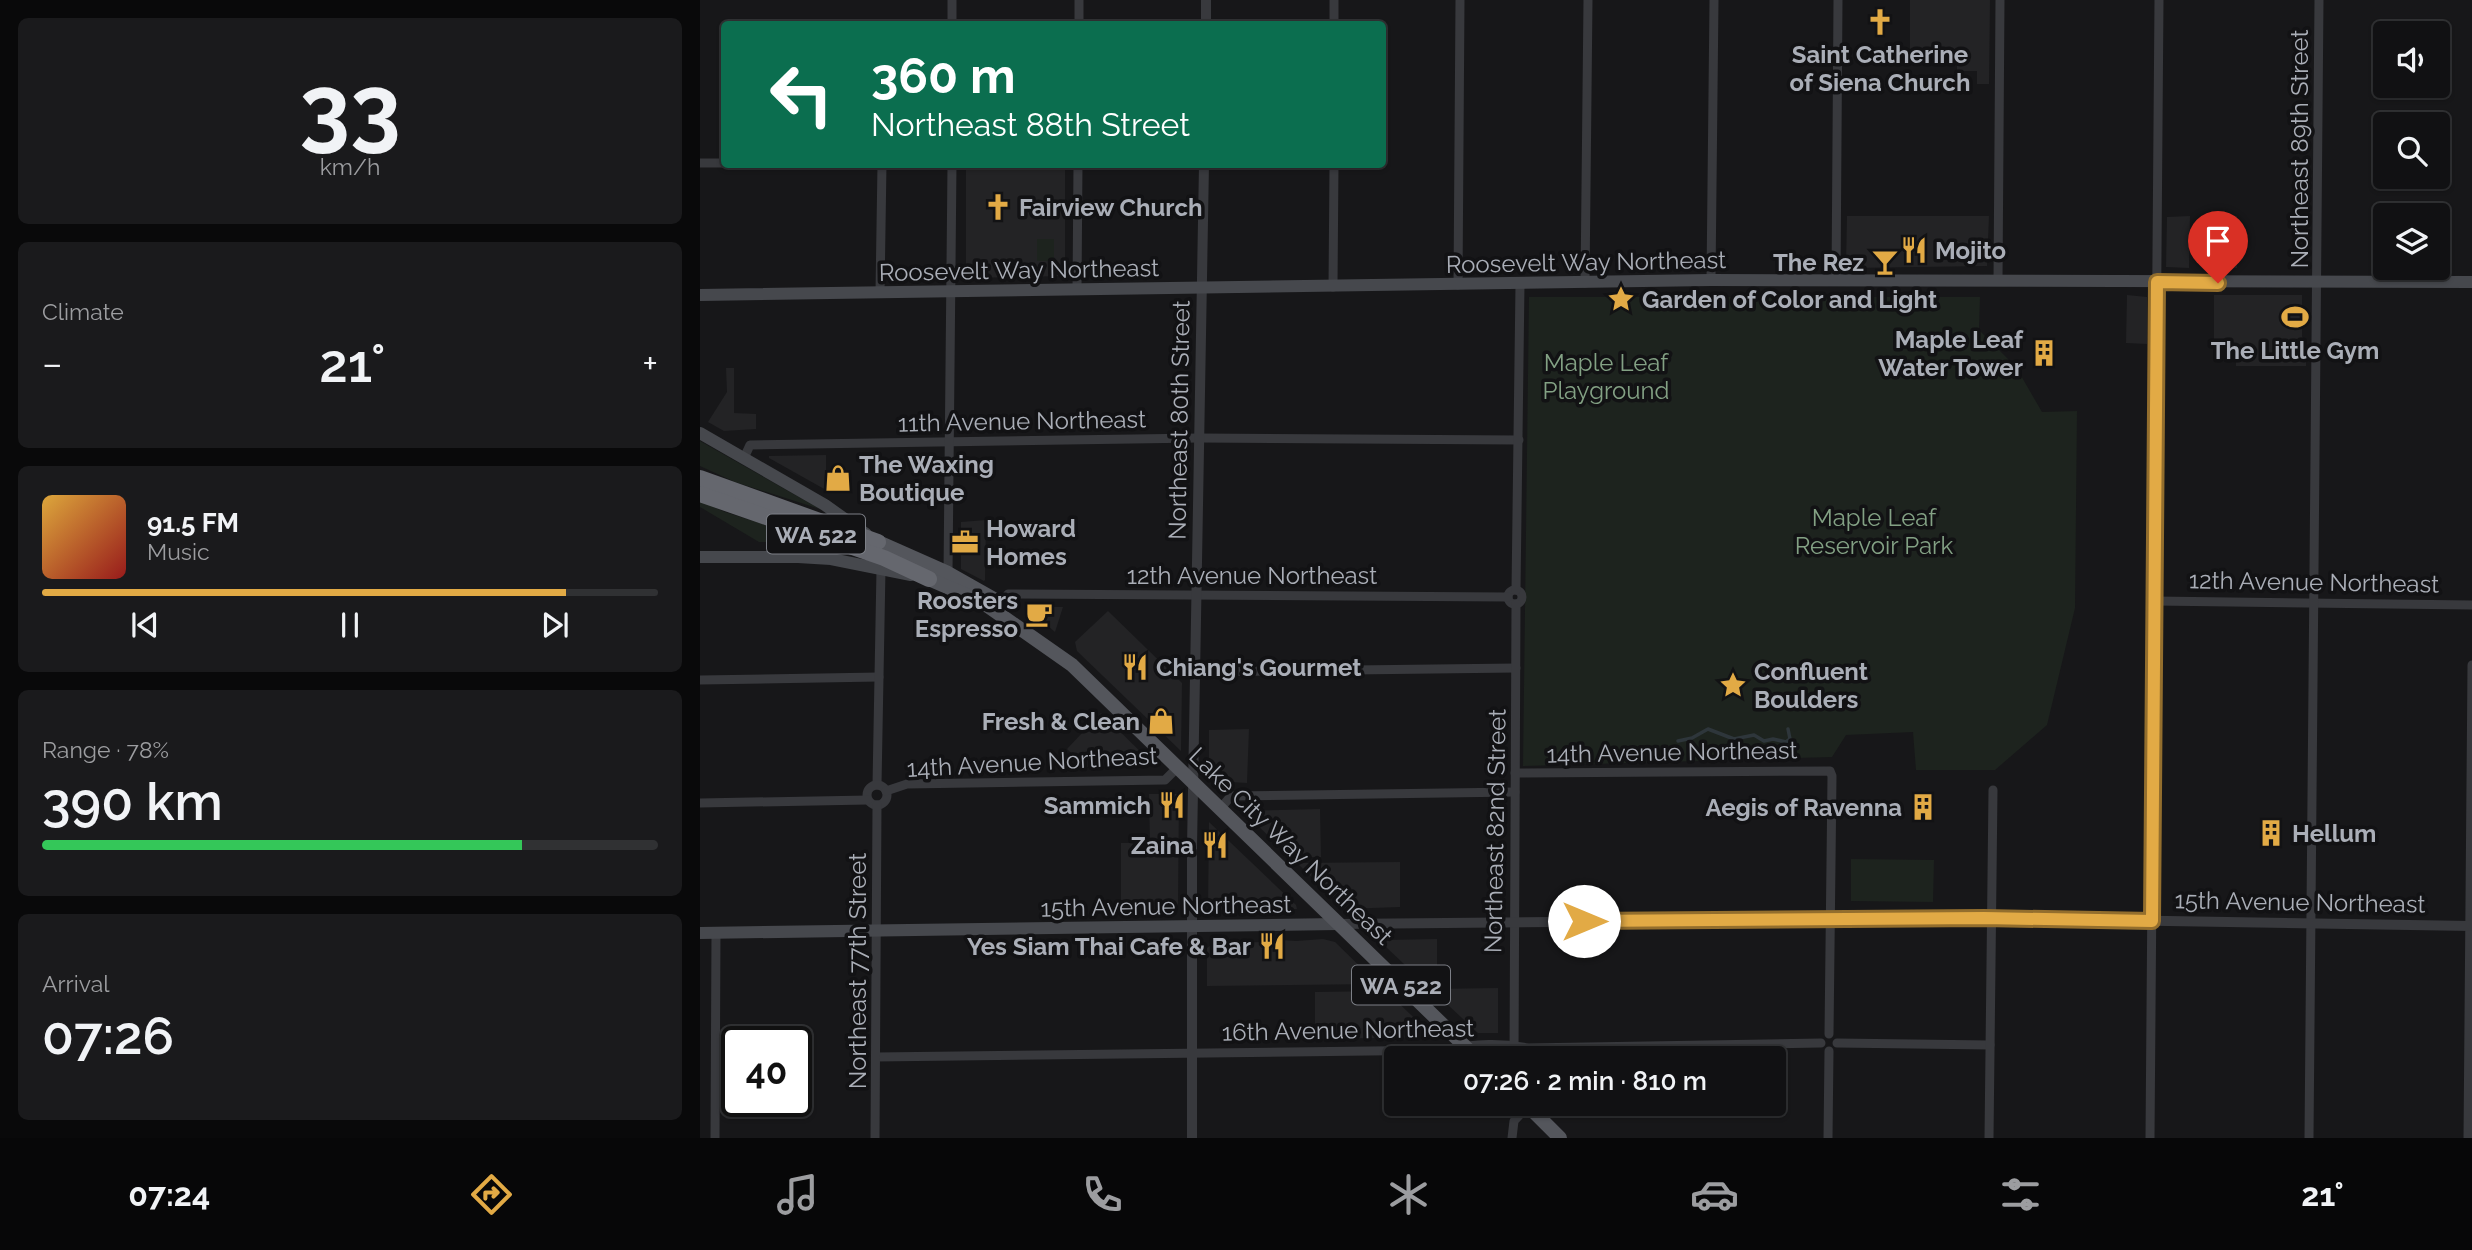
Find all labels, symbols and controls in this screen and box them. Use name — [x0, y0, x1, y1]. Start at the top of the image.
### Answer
church icon: Saint Catherine of Siena Church — [1865, 7, 1895, 37]
map controls — [2373, 21, 2450, 280]
button: sound — [2373, 21, 2450, 98]
street label: Northeast 89th Street — [2285, 30, 2314, 268]
place label: Saint Catherine of Siena Church — [1790, 40, 1970, 97]
text: 360 m — [871, 47, 1016, 104]
icon: left — [756, 49, 847, 140]
text: 33 — [299, 54, 401, 161]
text: Northeast 88th Street — [871, 106, 1190, 143]
button: search — [2373, 112, 2450, 189]
text: km/h — [320, 153, 380, 180]
church icon: Fairview Church — [983, 192, 1013, 222]
place label: Fairview Church — [1019, 193, 1202, 222]
button: layers — [2373, 203, 2450, 280]
pin — [2188, 211, 2248, 283]
icon: arrive — [2199, 222, 2237, 260]
restaurant icon: Mojito — [1899, 235, 1929, 265]
place label: Mojito — [1935, 236, 2006, 265]
street label: Roosevelt Way Northeast — [1446, 245, 1726, 279]
bar icon: The Rez — [1870, 247, 1900, 277]
place label: The Rez — [1773, 248, 1864, 277]
street label: Roosevelt Way Northeast — [879, 253, 1159, 287]
place icon: Garden of Color and Light — [1606, 284, 1636, 314]
place label: Garden of Color and Light — [1642, 285, 1937, 314]
text: Climate — [42, 298, 124, 325]
street label: Northeast 80th Street — [1162, 300, 1196, 540]
sports icon: The Little Gym — [2280, 302, 2310, 332]
place label: Maple Leaf Water Tower — [1878, 325, 2024, 382]
text: 21° — [319, 333, 386, 394]
place label: The Little Gym — [2211, 336, 2379, 365]
building icon: Maple Leaf Water Tower — [2029, 338, 2059, 368]
text: − — [42, 341, 62, 386]
text: + — [642, 341, 658, 386]
park label: Maple Leaf Playground — [1542, 348, 1670, 405]
street label: 11th Avenue Northeast — [898, 404, 1146, 438]
place label: The Waxing Boutique — [859, 450, 994, 507]
shop icon: The Waxing Boutique — [823, 463, 853, 493]
park label: Maple Leaf Reservoir Park — [1795, 503, 1953, 560]
text: 91.5 FM — [147, 508, 239, 538]
road number: WA 522 — [767, 514, 865, 554]
place label: Howard Homes — [986, 514, 1076, 571]
office icon: Howard Homes — [950, 527, 980, 557]
text: Music — [147, 538, 210, 565]
street label: 12th Avenue Northeast — [1127, 561, 1377, 590]
street label: 12th Avenue Northeast — [2189, 565, 2439, 599]
place label: Roosters Espresso — [915, 586, 1018, 643]
cafe icon: Roosters Espresso — [1024, 599, 1054, 629]
icon: previous — [126, 606, 164, 644]
icon: pause — [331, 606, 369, 644]
icon: next — [536, 606, 574, 644]
restaurant icon: Chiang's Gourmet — [1120, 652, 1150, 682]
place label: Chiang's Gourmet — [1156, 653, 1361, 682]
place label: Confluent Boulders — [1754, 657, 1868, 714]
place icon: Confluent Boulders — [1718, 670, 1748, 700]
shop icon: Fresh & Clean — [1146, 706, 1176, 736]
place label: Fresh & Clean — [982, 707, 1140, 736]
street label: Northeast 82nd Street — [1478, 709, 1512, 953]
street label: 14th Avenue Northeast — [1546, 735, 1798, 769]
text: Range · 78% — [42, 736, 169, 763]
street label: 14th Avenue Northeast — [906, 741, 1158, 783]
street label: Lake City Way Northeast — [1183, 741, 1399, 951]
text: 390 km — [42, 771, 223, 832]
restaurant icon: Sammich — [1157, 790, 1187, 820]
place label: Sammich — [1044, 791, 1151, 820]
building icon: Aegis of Ravenna — [1908, 792, 1938, 822]
place label: Aegis of Ravenna — [1705, 793, 1902, 822]
building icon: Hellum — [2256, 818, 2286, 848]
place label: Hellum — [2292, 819, 2376, 848]
restaurant icon: Zaina — [1200, 830, 1230, 860]
place label: Zaina — [1131, 831, 1194, 860]
street label: Northeast 77th Street — [843, 853, 872, 1089]
position arrow — [1547, 884, 1621, 958]
street label: 15th Avenue Northeast — [2174, 885, 2426, 919]
street label: 15th Avenue Northeast — [1040, 889, 1292, 923]
restaurant icon: Yes Siam Thai Cafe & Bar — [1257, 931, 1287, 961]
place label: Yes Siam Thai Cafe & Bar — [967, 932, 1251, 961]
road number: WA 522 — [1352, 966, 1450, 1004]
text: Arrival — [42, 970, 109, 997]
text: 07:26 — [42, 1005, 174, 1066]
street label: 16th Avenue Northeast — [1222, 1013, 1474, 1047]
speed limit sign: 40 — [721, 1026, 812, 1117]
text: 07:26 · 2 min · 810 m — [1463, 1066, 1707, 1096]
icon: directions — [467, 1170, 516, 1219]
icon: music — [773, 1170, 822, 1219]
icon: phone — [1078, 1170, 1127, 1219]
icon: climate — [1384, 1170, 1433, 1219]
icon: car — [1690, 1170, 1739, 1219]
icon: filters — [1996, 1170, 2045, 1219]
text: 07:24 — [128, 1176, 210, 1213]
text: 21° — [2301, 1176, 2344, 1213]

